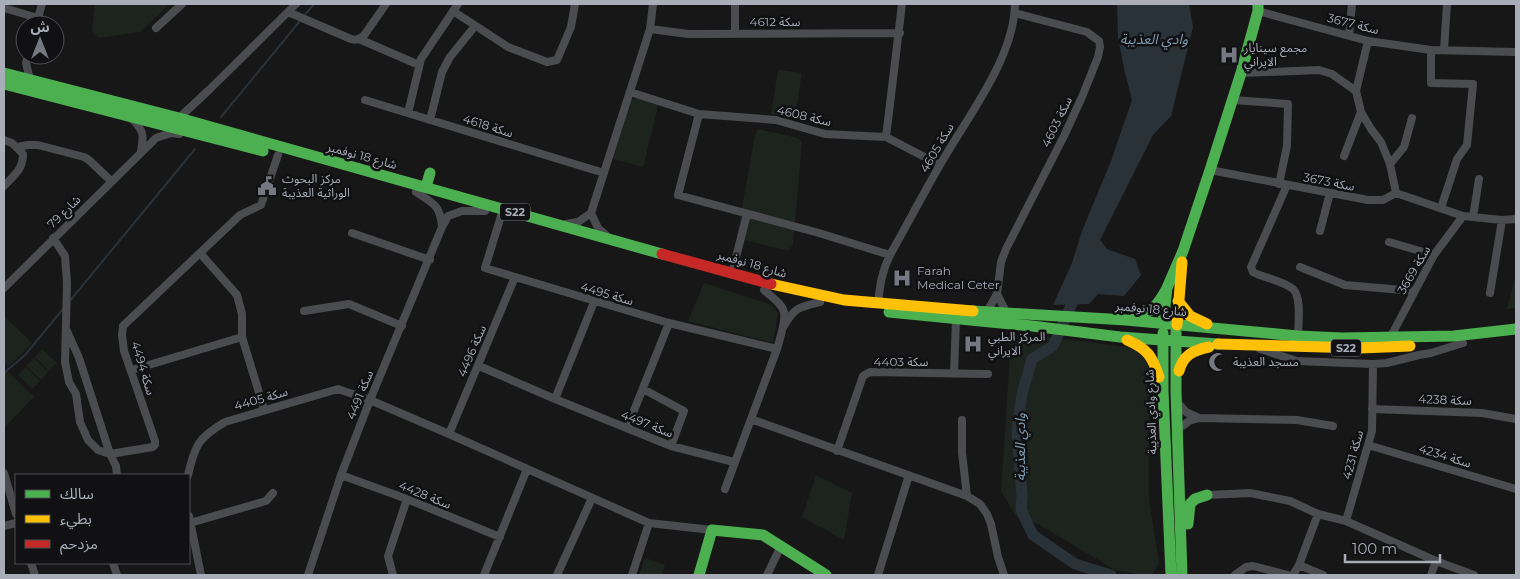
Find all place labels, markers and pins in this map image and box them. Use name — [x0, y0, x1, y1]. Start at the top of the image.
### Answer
place label: مجمع سينايار الايراني — [1243, 40, 1307, 72]
hospital icon: مجمع سينايار الايراني — [1218, 44, 1240, 66]
place label: مركز البحوث الوراثية العذيبة — [282, 171, 350, 200]
public building icon: مركز البحوث الوراثية العذيبة — [256, 175, 278, 197]
place label: Farah Medical Ceter — [917, 263, 1000, 292]
hospital icon: Farah Medical Ceter — [891, 267, 913, 289]
place label: المركز الطبي الايراني — [988, 329, 1046, 361]
hospital icon: المركز الطبي الايراني — [962, 333, 984, 355]
mosque icon: مسجد العذيبة — [1207, 351, 1229, 373]
place label: مسجد العذيبة — [1233, 354, 1299, 369]

